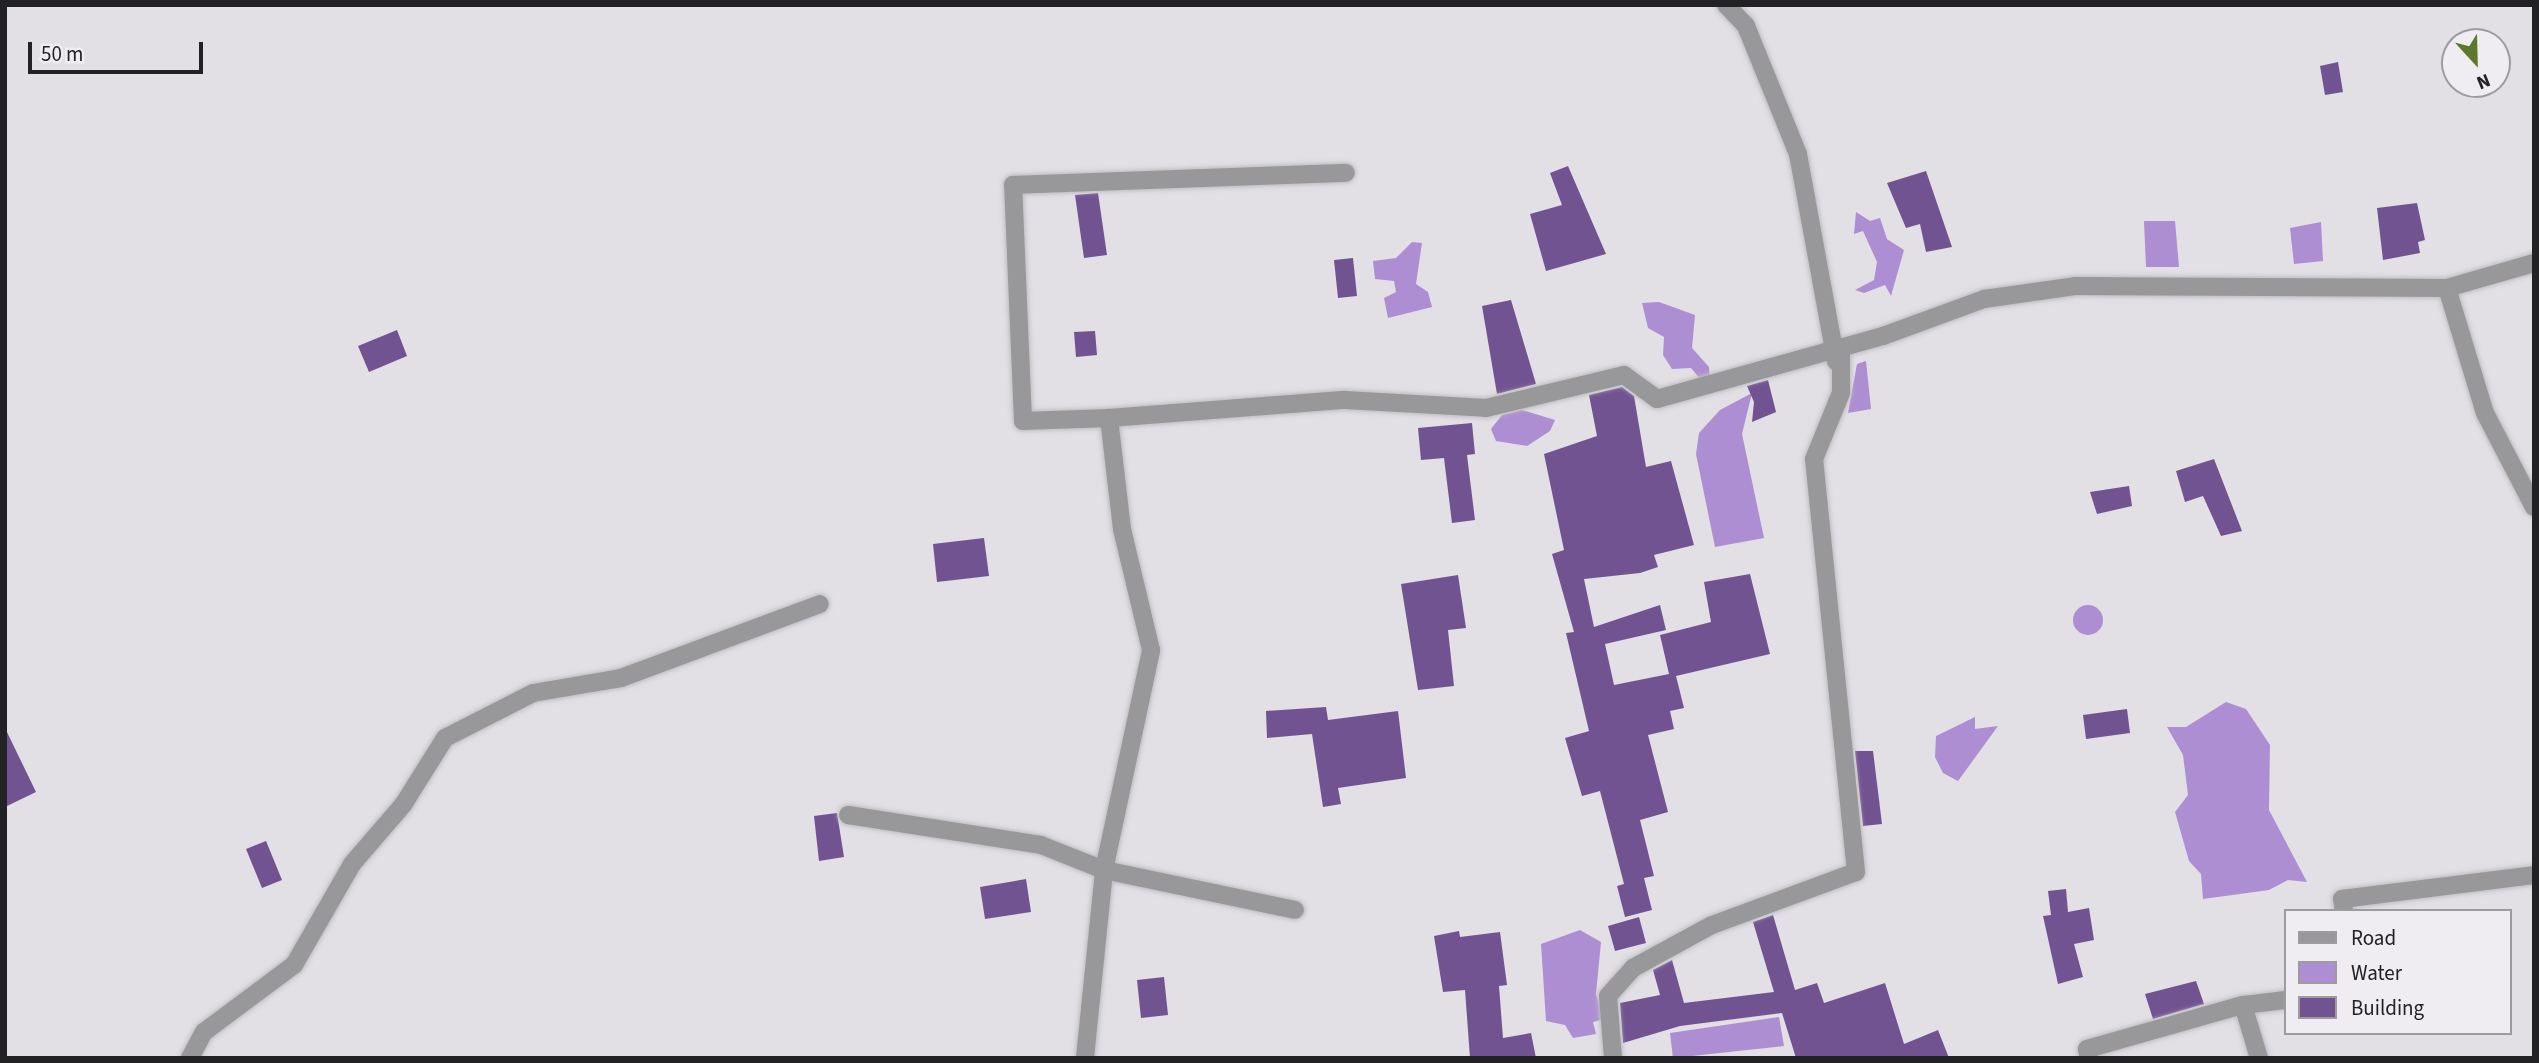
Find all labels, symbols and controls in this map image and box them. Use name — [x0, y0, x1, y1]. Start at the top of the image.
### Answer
scale bar — [32, 28, 206, 72]
north arrow — [2441, 28, 2511, 98]
text: 50 m — [41, 39, 83, 69]
text: N — [2472, 66, 2494, 96]
legend — [2284, 909, 2511, 1035]
text: Road — [2351, 923, 2396, 953]
text: Water — [2351, 958, 2402, 988]
text: Building — [2351, 993, 2424, 1023]

